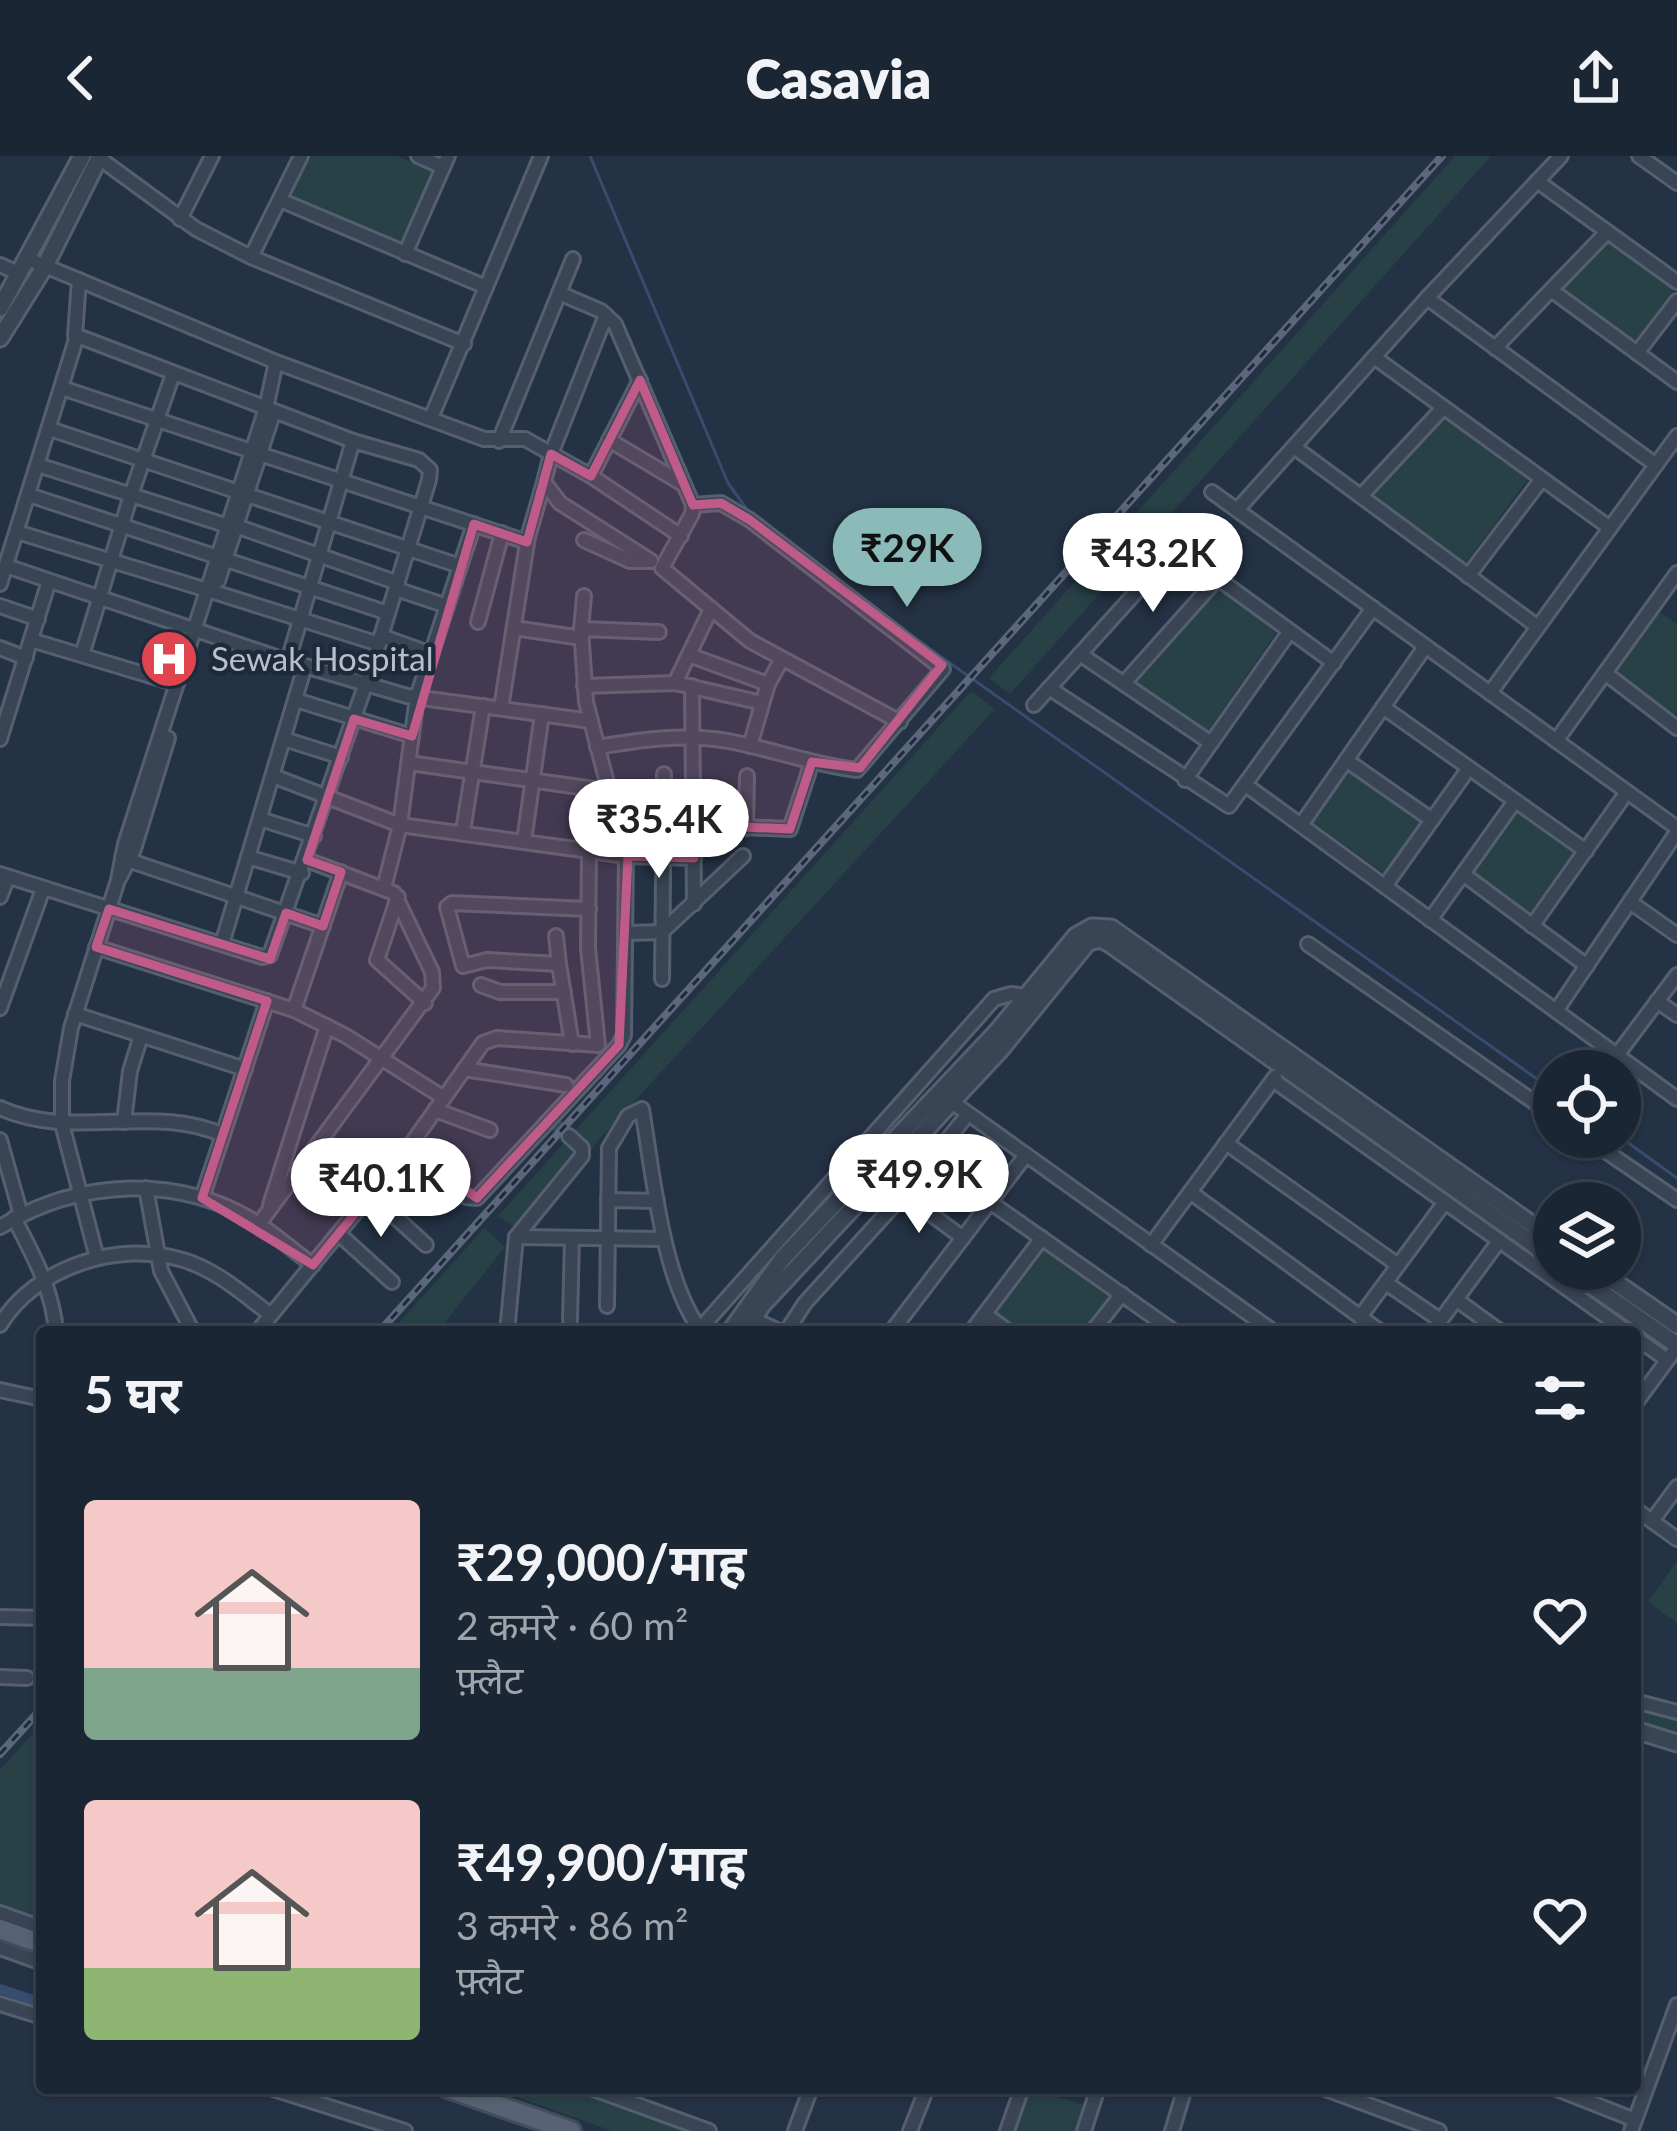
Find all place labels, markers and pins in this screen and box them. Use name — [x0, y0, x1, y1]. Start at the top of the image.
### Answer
pin: ₹29K — [836, 508, 978, 610]
pin: ₹43.2K — [1055, 513, 1251, 615]
hospital icon: Sewak Hospital — [138, 628, 200, 690]
place label: Sewak Hospital — [211, 638, 434, 678]
pin: ₹35.4K — [561, 779, 757, 881]
pin: ₹49.9K — [821, 1134, 1017, 1236]
pin: ₹40.1K — [283, 1138, 479, 1240]

